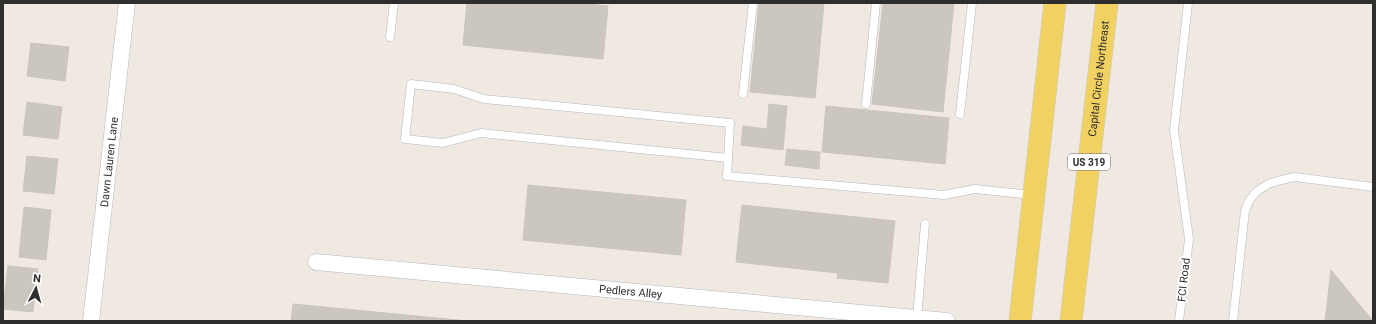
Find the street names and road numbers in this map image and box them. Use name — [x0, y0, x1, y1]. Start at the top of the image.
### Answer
street label: Capital Circle Northeast — [1085, 20, 1112, 137]
street label: Dawn Lauren Lane — [97, 116, 121, 208]
road number: US 319 — [1068, 154, 1110, 170]
street label: FCI Road — [1175, 257, 1193, 303]
street label: Pedlers Alley — [599, 282, 663, 301]

